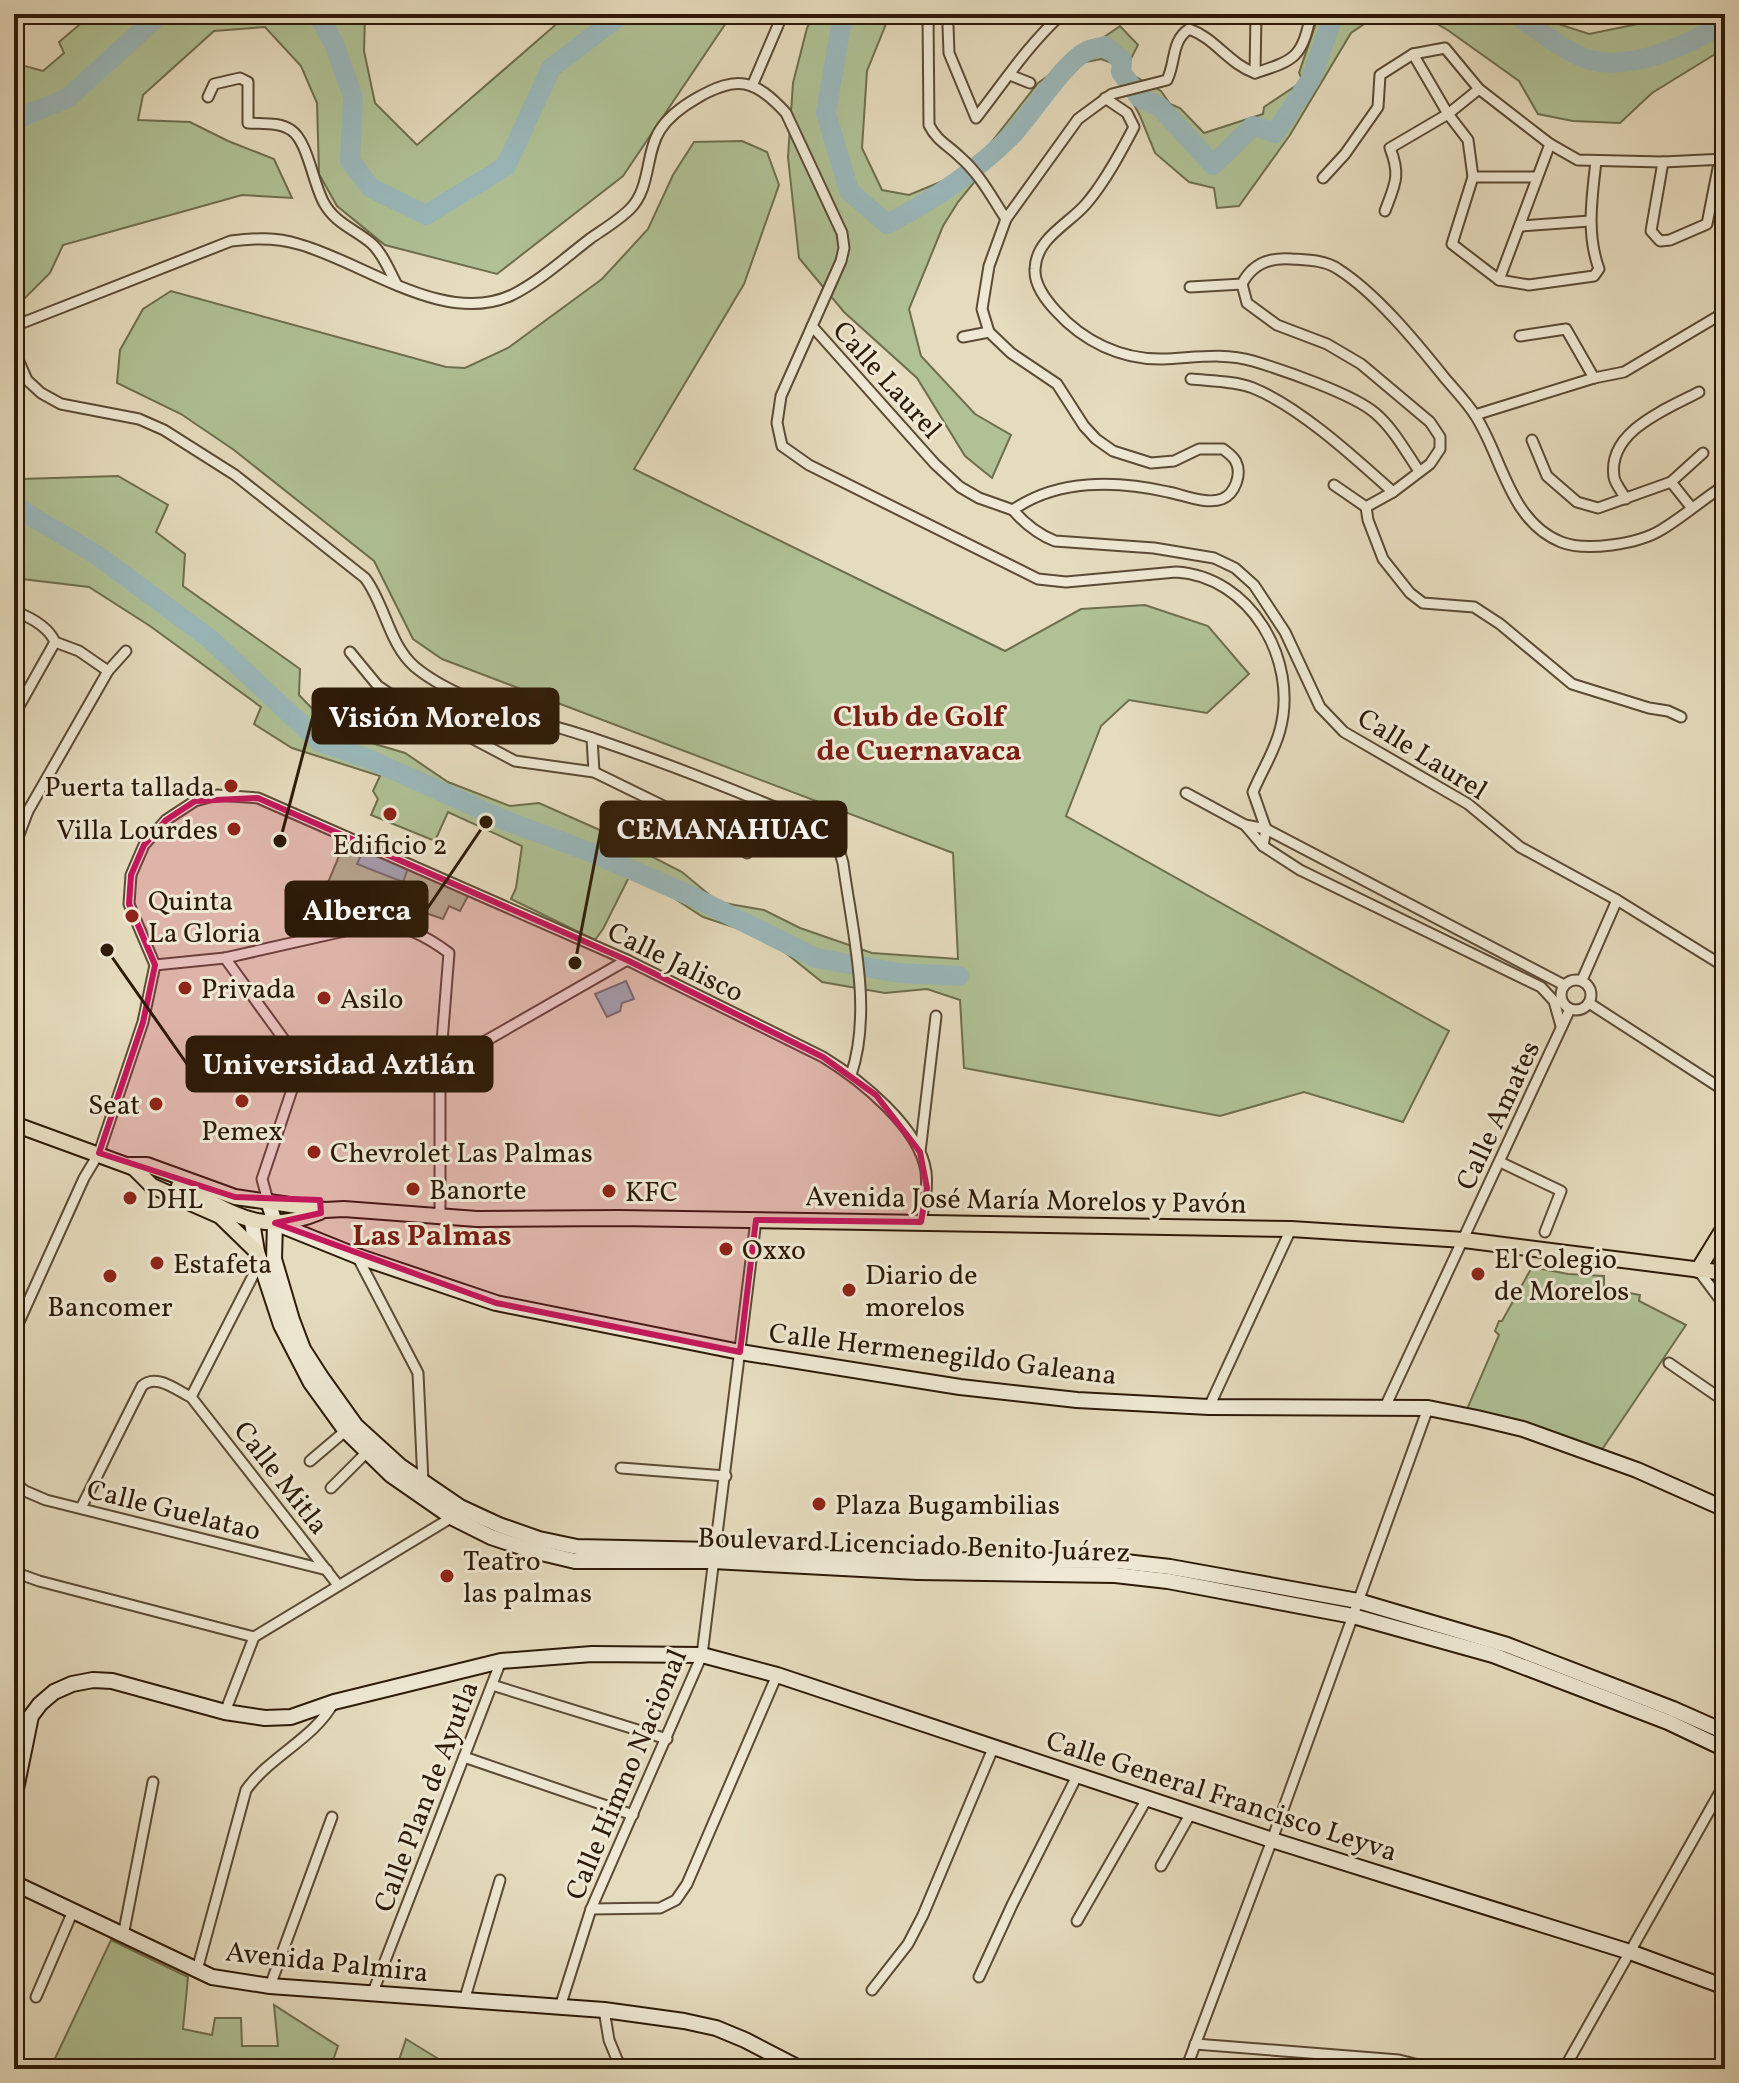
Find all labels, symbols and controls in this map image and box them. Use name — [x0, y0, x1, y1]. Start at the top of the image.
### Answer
street label: Calle Laurel — [823, 313, 950, 448]
callout: Visión Morelos — [313, 689, 558, 743]
district label: Club de Golf de Cuernavaca — [816, 697, 1022, 773]
text: Visión Morelos — [329, 698, 541, 740]
street label: Calle Laurel — [1349, 700, 1494, 811]
place label: Puerta tallada — [44, 769, 215, 808]
marker: Puerta tallada — [222, 777, 240, 795]
callout: CEMANAHUAC — [601, 802, 846, 856]
marker: Edificio 2 — [381, 805, 399, 823]
text: CEMANAHUAC — [617, 810, 829, 852]
place label: Villa Lourdes — [56, 812, 218, 851]
marker: Villa Lourdes — [225, 820, 243, 838]
place label: Edificio 2 — [332, 827, 448, 866]
callout: Alberca — [286, 882, 427, 936]
place label: Quinta La Gloria — [148, 883, 261, 954]
text: Alberca — [302, 891, 412, 933]
marker: Quinta La Gloria — [123, 907, 141, 925]
street label: Calle Jalisco — [600, 913, 750, 1013]
place label: Privada — [201, 971, 296, 1010]
marker: Privada — [176, 979, 194, 997]
place label: Asilo — [340, 981, 403, 1020]
marker: Asilo — [315, 989, 333, 1007]
street label: Calle Amates — [1448, 1035, 1551, 1197]
callout: Universidad Aztlán — [187, 1037, 492, 1091]
text: Universidad Aztlán — [202, 1045, 476, 1087]
place label: Seat — [88, 1087, 140, 1126]
marker: Pemex — [233, 1092, 251, 1110]
marker: Seat — [147, 1095, 165, 1113]
place label: Pemex — [201, 1113, 283, 1152]
place label: Chevrolet Las Palmas — [330, 1135, 593, 1174]
marker: Chevrolet Las Palmas — [305, 1143, 323, 1161]
place label: Banorte — [429, 1172, 527, 1211]
place label: KFC — [625, 1174, 678, 1213]
street label: Avenida José María Morelos y Pavón — [805, 1178, 1247, 1225]
marker: Banorte — [404, 1180, 422, 1198]
place label: DHL — [146, 1181, 204, 1220]
marker: KFC — [600, 1182, 618, 1200]
marker: DHL — [121, 1189, 139, 1207]
district label: Las Palmas — [352, 1216, 512, 1258]
place label: Oxxo — [742, 1232, 806, 1271]
marker: Oxxo — [717, 1240, 735, 1258]
place label: El Colegio de Morelos — [1494, 1241, 1629, 1312]
place label: Estafeta — [173, 1246, 272, 1285]
marker: Estafeta — [148, 1254, 166, 1272]
place label: Diario de morelos — [865, 1257, 978, 1328]
marker: El Colegio de Morelos — [1469, 1265, 1487, 1283]
marker: Bancomer — [101, 1267, 119, 1285]
marker: Diario de morelos — [840, 1281, 858, 1299]
place label: Bancomer — [47, 1289, 173, 1328]
street label: Calle Hermenegildo Galeana — [767, 1315, 1119, 1396]
street label: Calle Mitla — [223, 1414, 337, 1544]
street label: Calle Guelatao — [82, 1471, 264, 1552]
place label: Plaza Bugambilias — [835, 1487, 1060, 1526]
marker: Plaza Bugambilias — [810, 1495, 828, 1513]
street label: Boulevard Licenciado Benito Juárez — [697, 1519, 1131, 1574]
place label: Teatro las palmas — [463, 1543, 592, 1614]
marker: Teatro las palmas — [438, 1567, 456, 1585]
street label: Calle Himno Nacional — [557, 1644, 698, 1906]
street label: Calle Plan de Ayutla — [365, 1676, 489, 1918]
street label: Calle General Francisco Leyva — [1041, 1722, 1402, 1873]
street label: Avenida Palmira — [223, 1933, 430, 1994]

